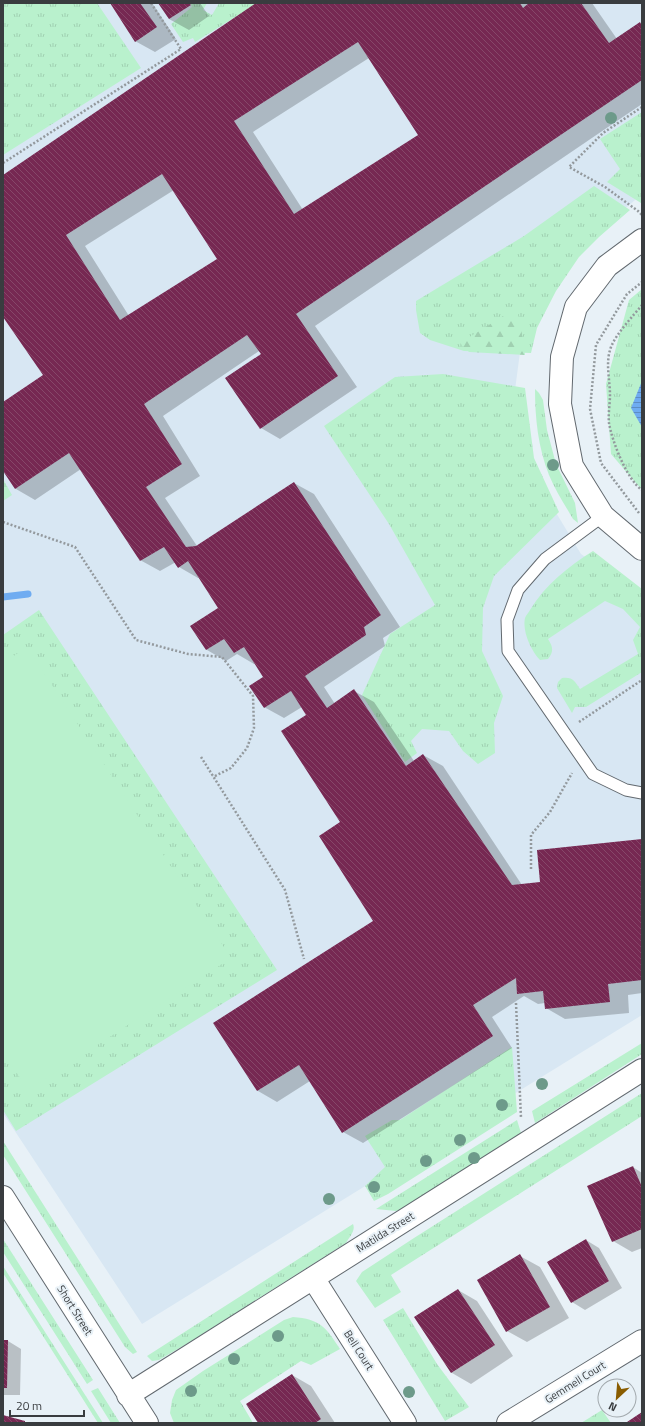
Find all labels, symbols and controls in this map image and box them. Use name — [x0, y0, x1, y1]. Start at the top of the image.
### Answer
street label: Matilda Street — [353, 1208, 417, 1256]
street label: Short Street — [53, 1282, 97, 1338]
street label: Bell Court — [340, 1327, 378, 1373]
street label: Gemmell Court — [542, 1357, 609, 1407]
north arrow — [597, 1378, 637, 1418]
scale bar — [10, 1392, 84, 1418]
text: 20 m — [16, 1396, 42, 1415]
text: N — [606, 1398, 620, 1416]

